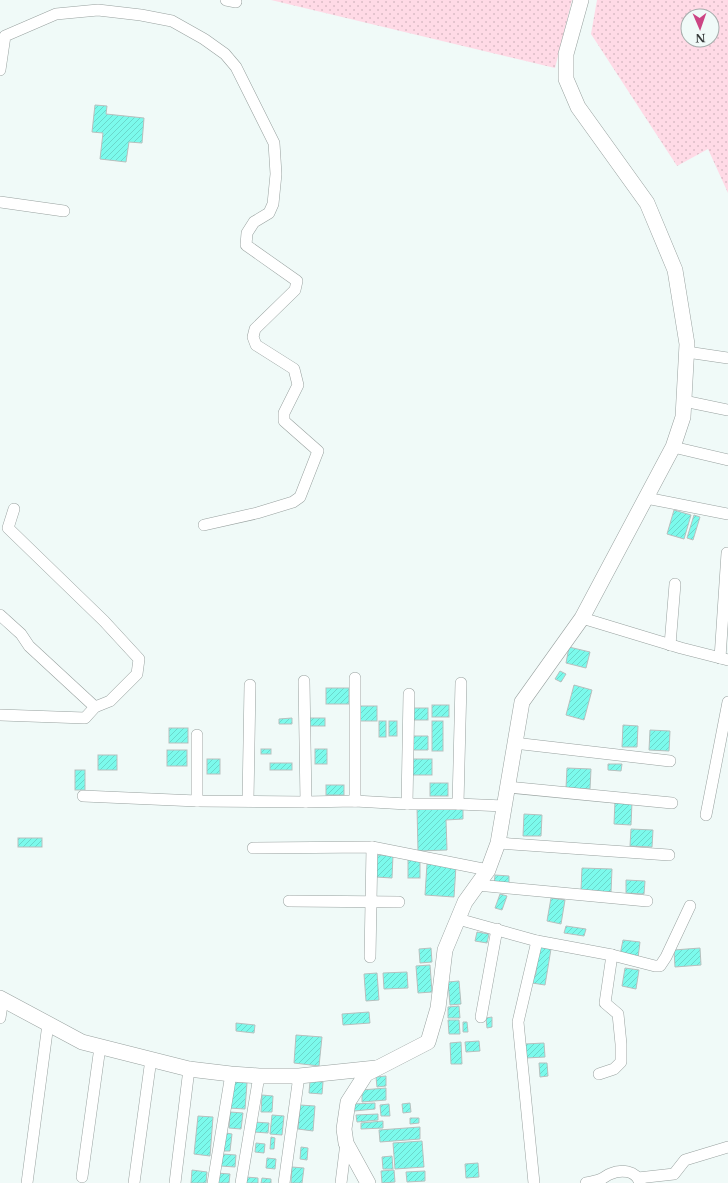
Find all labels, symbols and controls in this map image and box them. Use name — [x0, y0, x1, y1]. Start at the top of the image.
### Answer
north arrow — [680, 8, 720, 48]
text: N — [694, 31, 706, 45]

